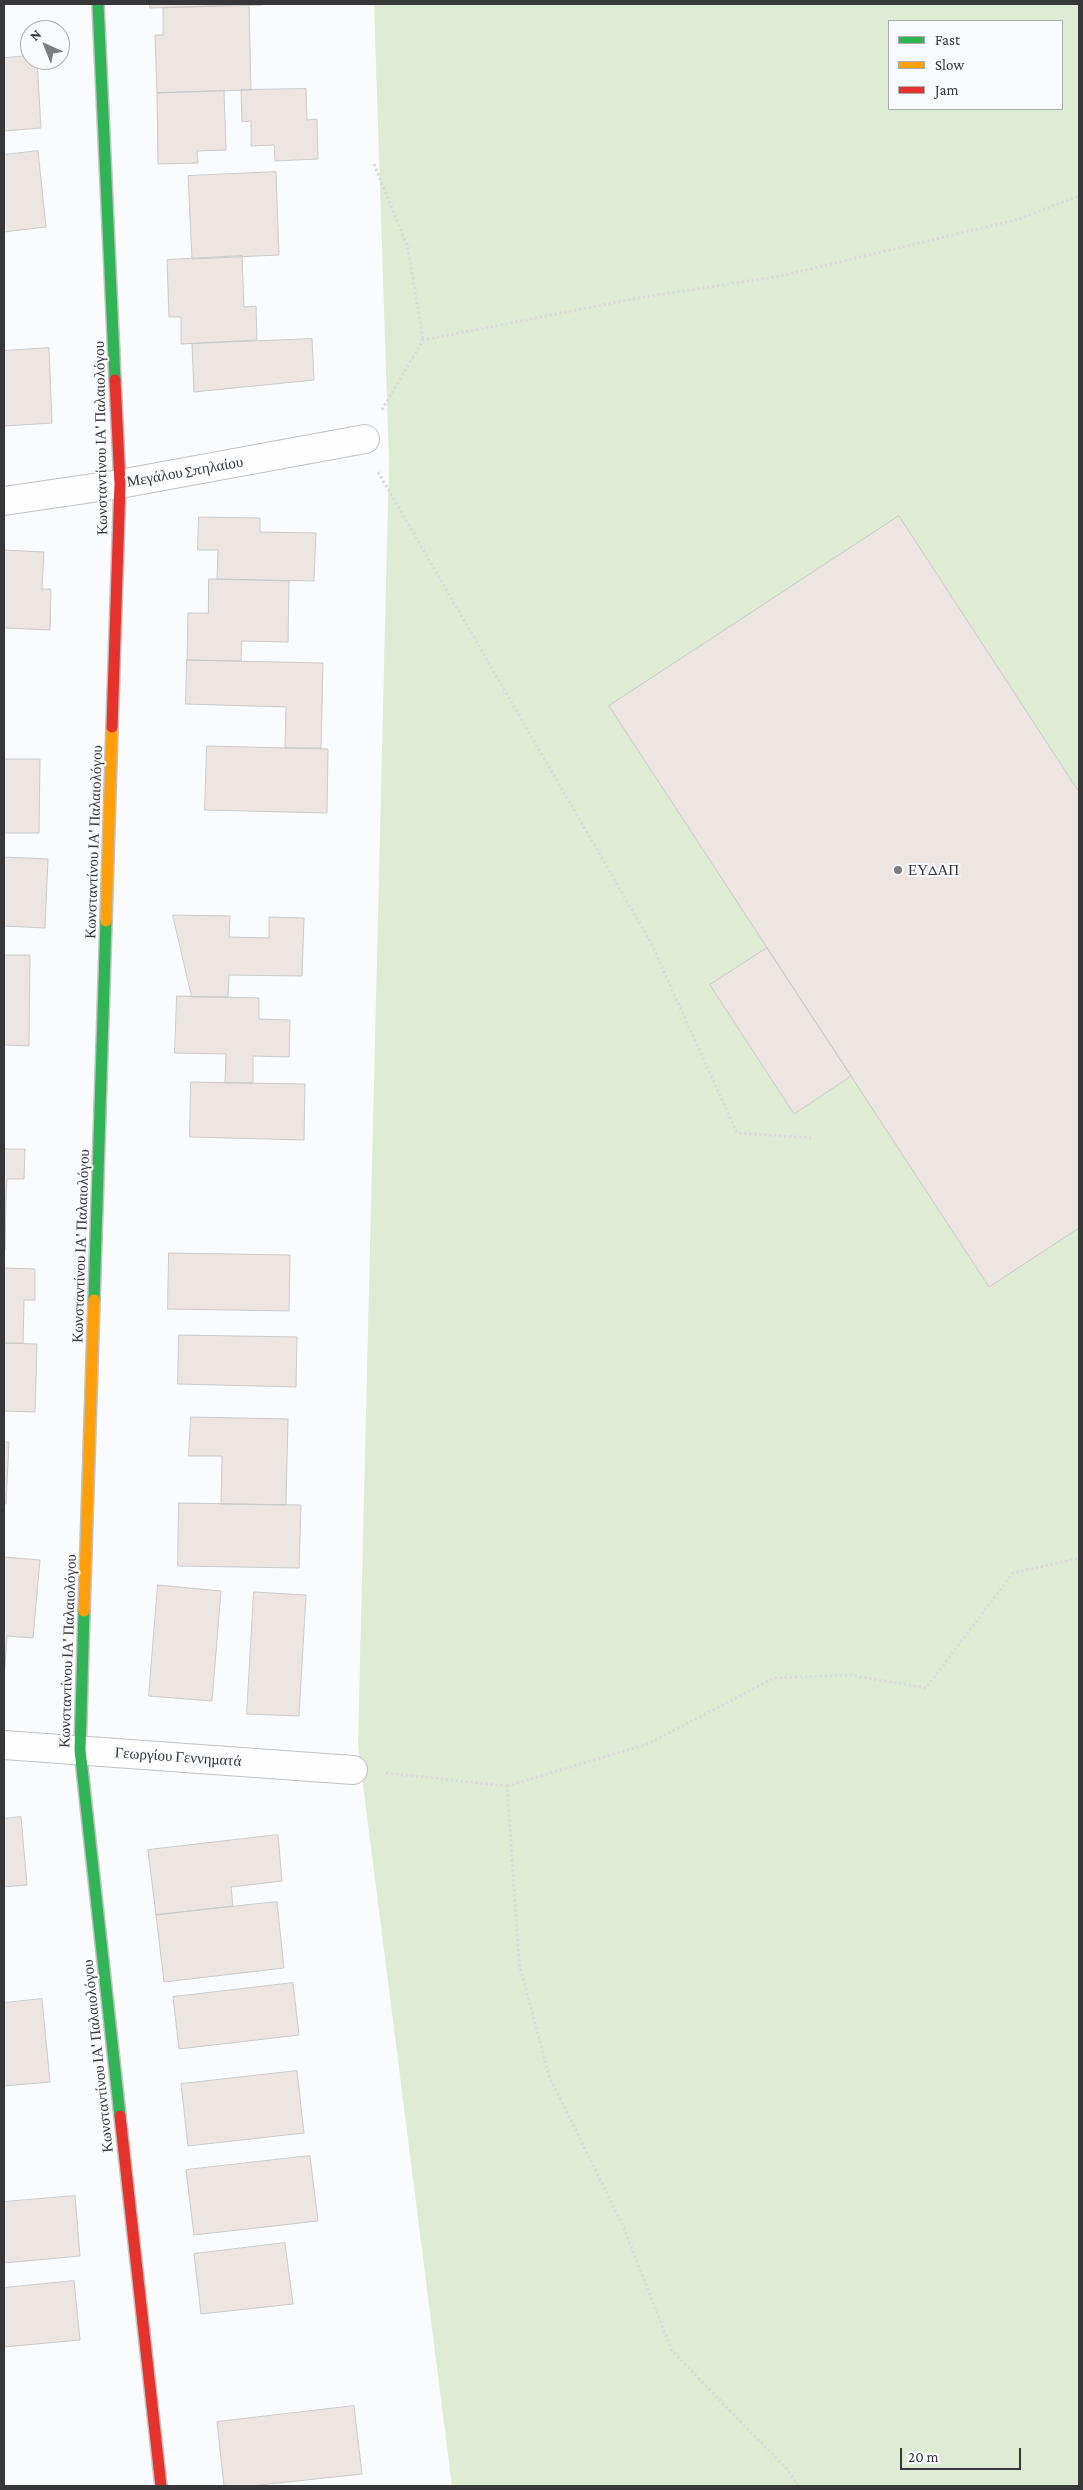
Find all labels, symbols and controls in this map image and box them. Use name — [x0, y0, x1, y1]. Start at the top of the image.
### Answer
north arrow — [20, 20, 70, 70]
legend — [888, 20, 1063, 110]
text: N — [26, 26, 44, 44]
text: Fast — [935, 32, 960, 48]
text: Slow — [935, 57, 964, 73]
text: Jam — [935, 82, 958, 98]
street label: Κωνσταντίνου ΙΑ' Παλαιολόγου — [90, 341, 112, 535]
street label: Μεγάλου Σπηλαίου — [126, 453, 244, 491]
street label: Κωνσταντίνου ΙΑ' Παλαιολόγου — [82, 745, 106, 939]
place label: ΕΥΔΑΠ — [908, 861, 959, 879]
marker: ΕΥΔΑΠ — [892, 864, 904, 876]
street label: Κωνσταντίνου ΙΑ' Παλαιολόγου — [69, 1149, 93, 1343]
street label: Κωνσταντίνου ΙΑ' Παλαιολόγου — [56, 1554, 80, 1748]
street label: Γεωργίου Γεννηματά — [114, 1744, 242, 1770]
street label: Κωνσταντίνου ΙΑ' Παλαιολόγου — [79, 1959, 117, 2153]
scale bar — [903, 2438, 1024, 2470]
text: 20 m — [908, 2449, 939, 2465]

